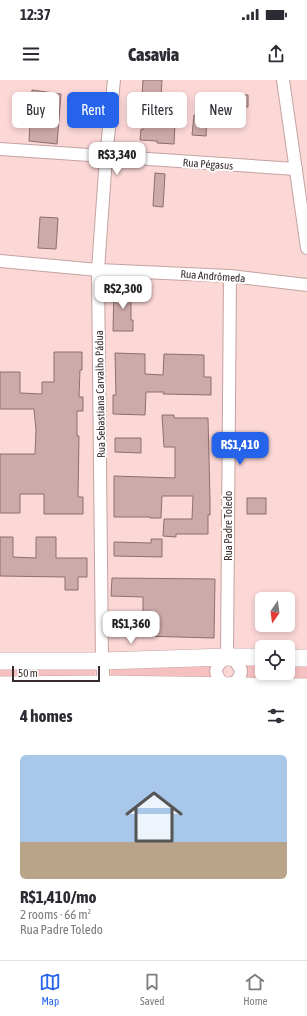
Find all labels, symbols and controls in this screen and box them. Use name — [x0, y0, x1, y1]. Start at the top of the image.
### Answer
text: 12:37 — [20, 6, 51, 23]
icon: menu — [20, 43, 42, 65]
icon: share — [265, 43, 287, 65]
text: Casavia — [128, 44, 179, 65]
chip: Buy — [12, 92, 59, 128]
chip: Rent — [67, 92, 119, 128]
chip: Filters — [127, 92, 187, 128]
chip: New — [195, 92, 246, 128]
pin: R$3,340 — [80, 142, 154, 176]
text: R$3,340 — [98, 147, 136, 162]
street label: Rua Pégasus — [182, 156, 234, 172]
street label: Rua Andrômeda — [180, 268, 246, 284]
pin: R$2,300 — [86, 276, 160, 310]
text: R$2,300 — [104, 281, 142, 296]
street label: Rua Sebastiana Carvalho Pádua — [93, 330, 107, 458]
pin: R$1,410 — [203, 432, 277, 466]
text: R$1,410 — [221, 437, 259, 452]
street label: Rua Padre Toledo — [222, 491, 234, 561]
north arrow — [255, 592, 295, 632]
map controls — [255, 592, 295, 680]
pin: R$1,360 — [94, 611, 168, 645]
text: R$1,360 — [112, 616, 150, 631]
button: locate — [255, 640, 295, 680]
scale bar — [12, 664, 100, 683]
text: 50 m — [18, 667, 38, 679]
icon: filters — [265, 705, 287, 727]
text: 4 homes — [20, 706, 73, 726]
icon: home — [118, 781, 190, 853]
text: R$1,410/mo — [20, 887, 97, 907]
text: 2 rooms · 66 m² — [20, 907, 91, 922]
text: Rua Padre Toledo — [20, 922, 103, 937]
tab: Map — [39, 971, 61, 1007]
tab: Saved — [140, 971, 164, 1007]
tab: Home — [243, 971, 268, 1007]

